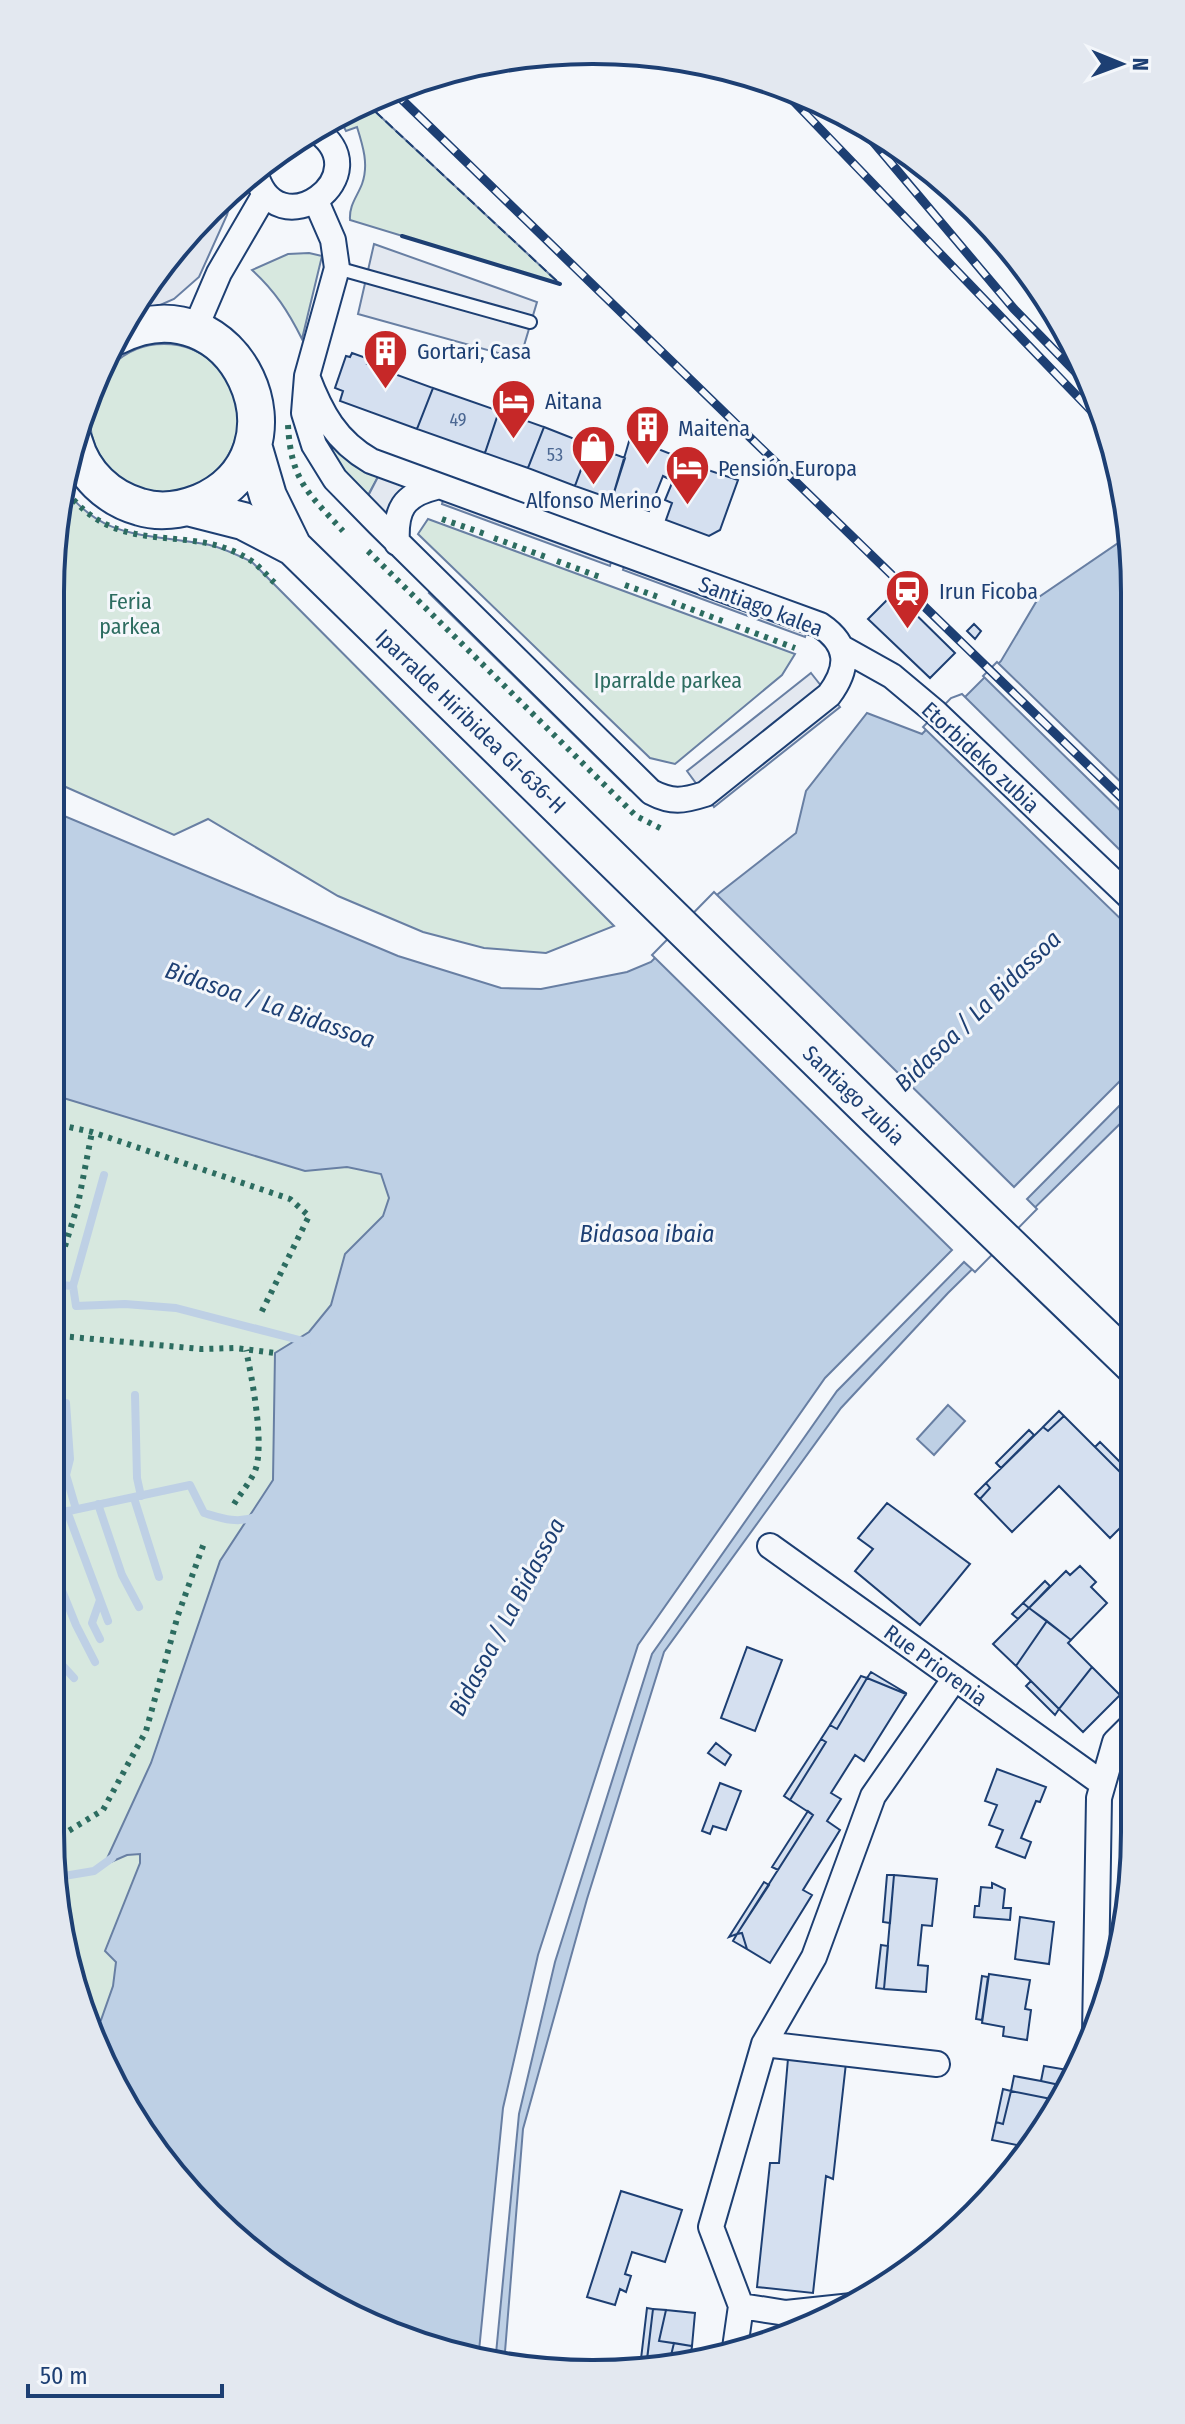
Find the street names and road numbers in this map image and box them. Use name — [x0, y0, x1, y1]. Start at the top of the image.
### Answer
street label: Santiago kalea — [695, 570, 827, 643]
street label: Iparralde Hiribidea GI-636-H — [370, 623, 571, 819]
street label: Etorbideko zubia — [916, 696, 1045, 819]
street label: Santiago zubia — [797, 1040, 910, 1151]
street label: Rue Priorenia — [879, 1619, 993, 1712]

